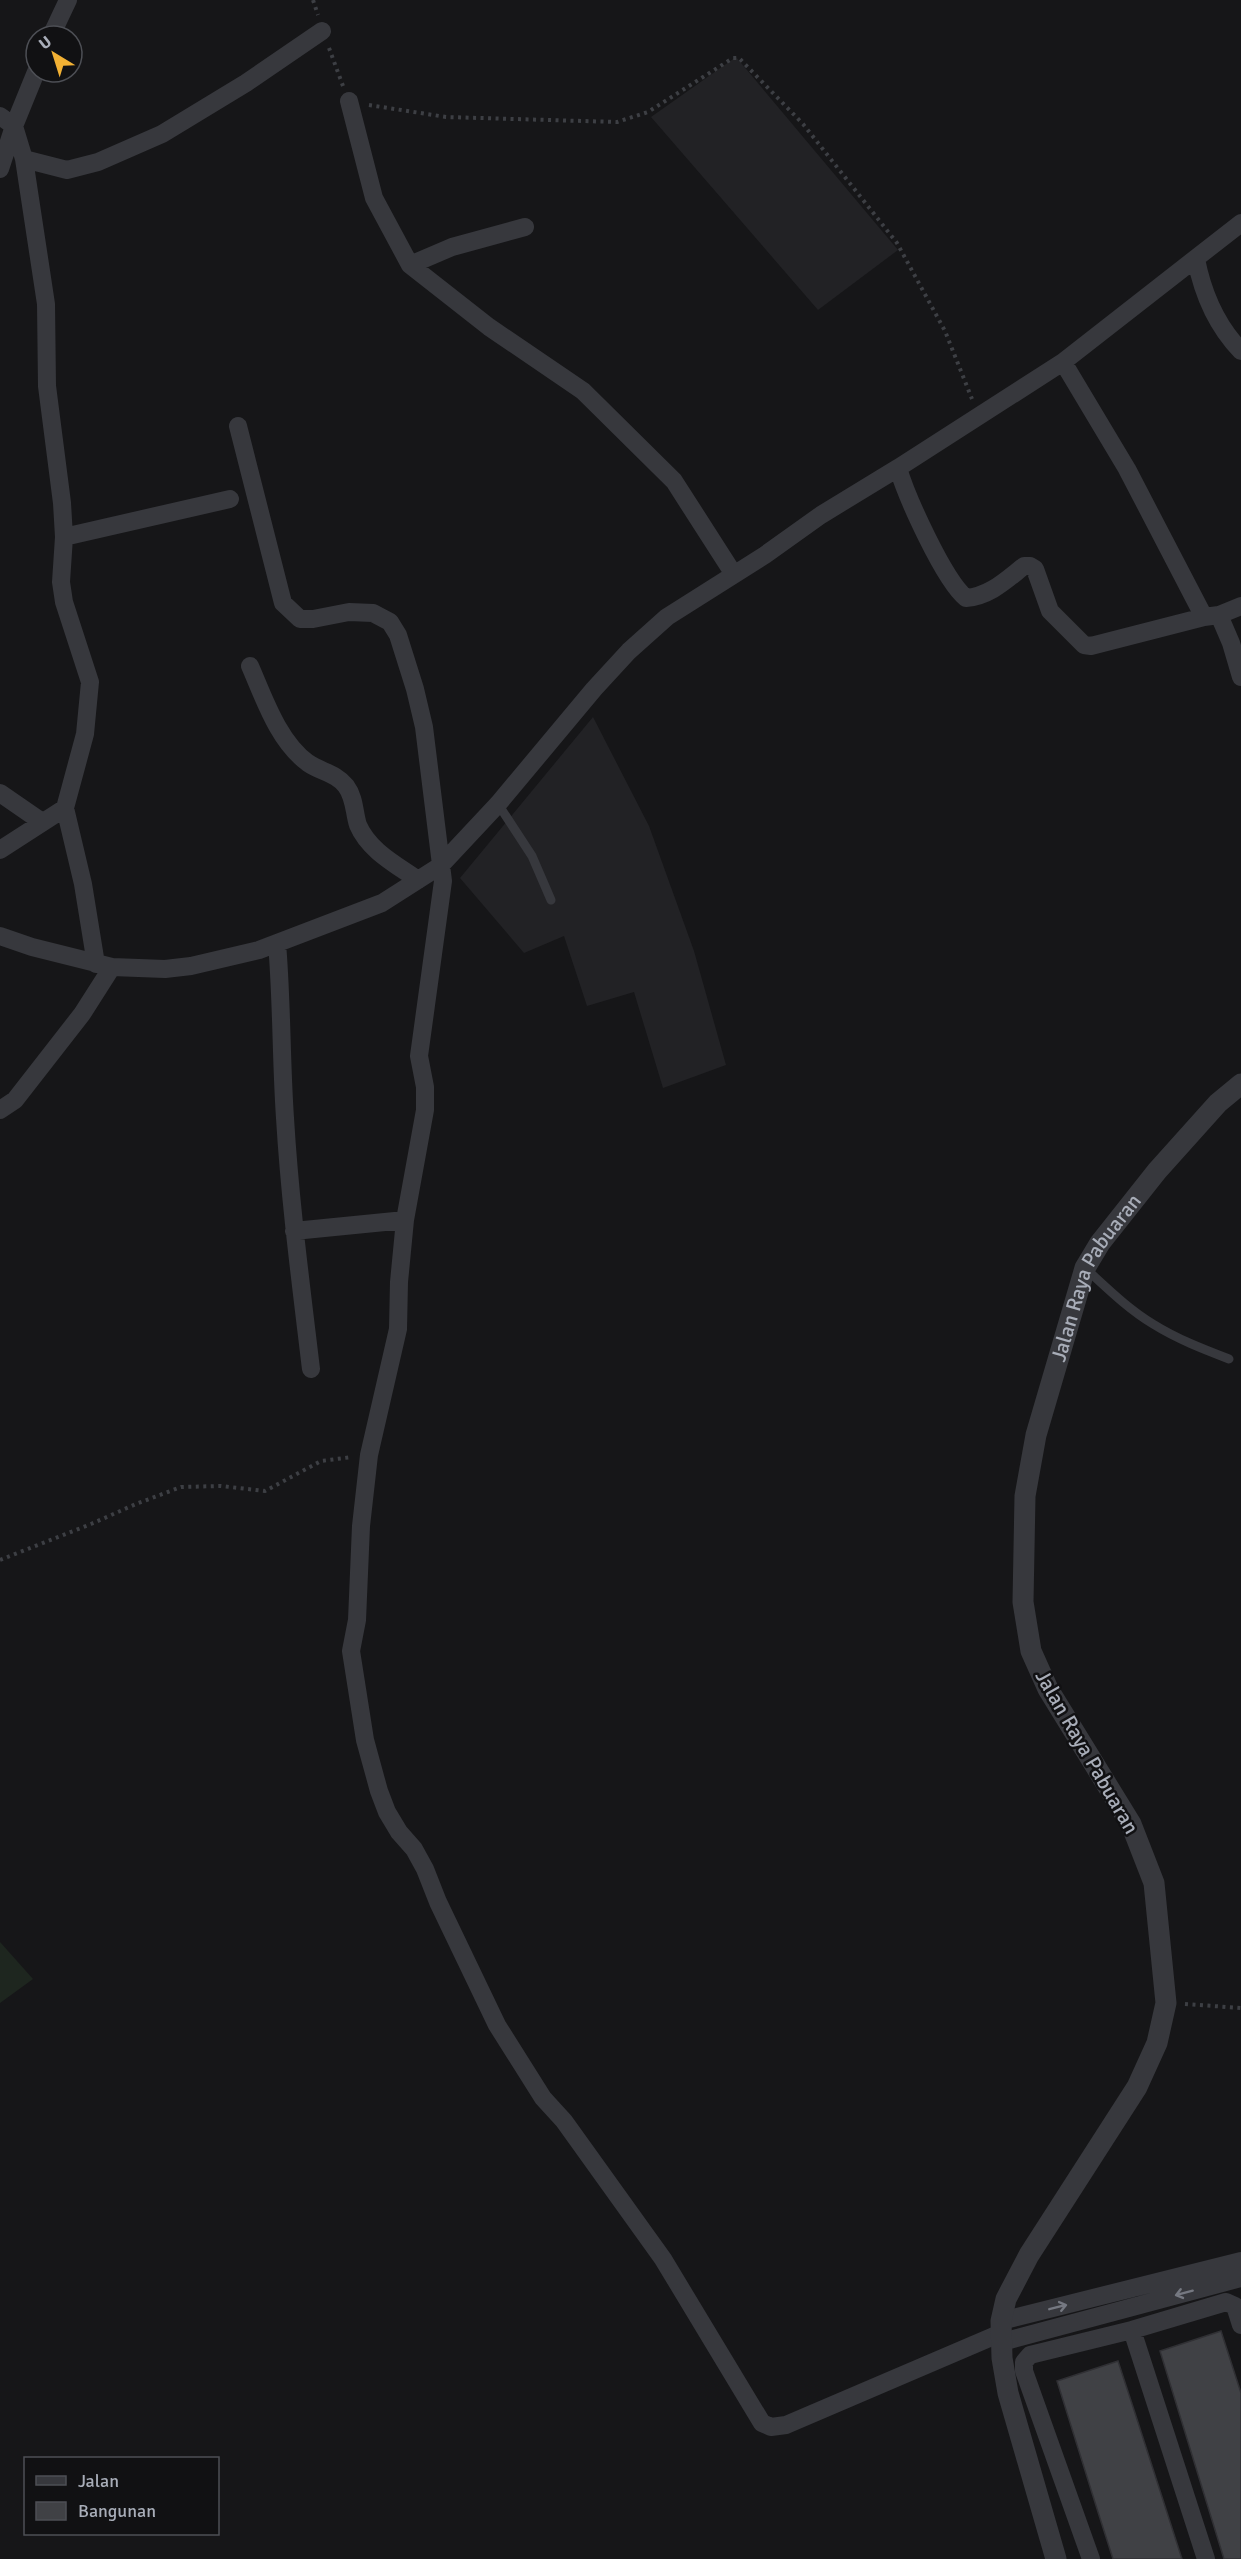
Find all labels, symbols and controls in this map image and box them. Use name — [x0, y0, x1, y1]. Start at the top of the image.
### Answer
north arrow — [24, 24, 84, 84]
text: U — [35, 32, 56, 54]
street label: Jalan Raya Pabuaran — [1045, 1189, 1147, 1365]
street label: Jalan Raya Pabuaran — [1029, 1665, 1145, 1839]
one-way arrow — [1175, 2288, 1194, 2300]
one-way arrow — [1048, 2301, 1067, 2312]
legend — [24, 2457, 219, 2535]
text: Jalan — [78, 2470, 119, 2492]
text: Bangunan — [78, 2500, 156, 2522]

